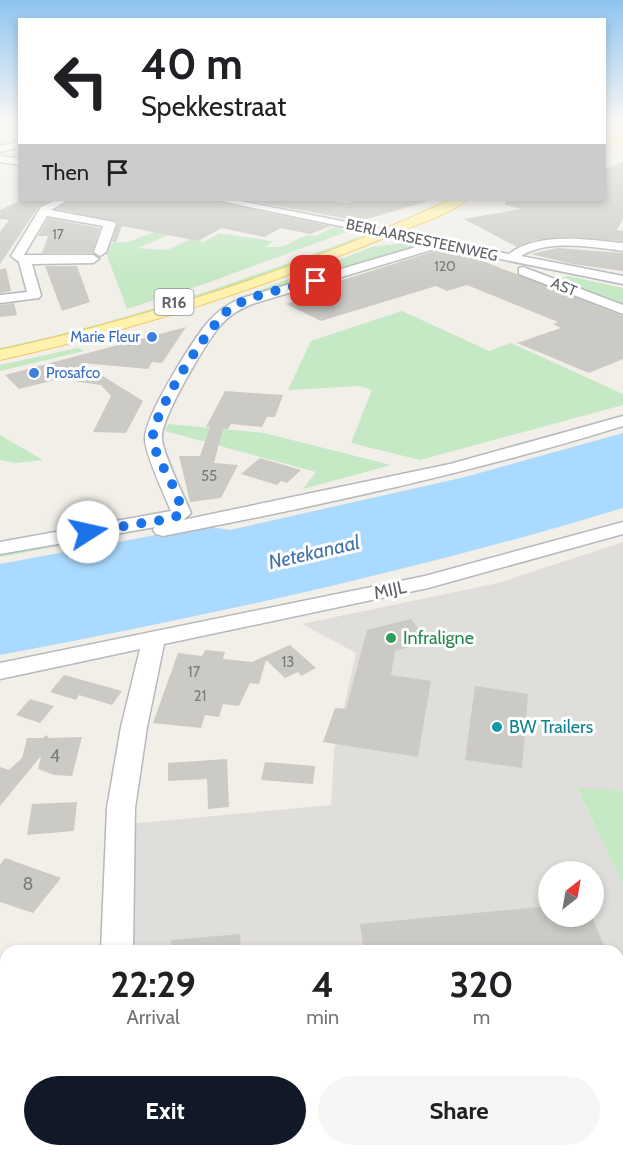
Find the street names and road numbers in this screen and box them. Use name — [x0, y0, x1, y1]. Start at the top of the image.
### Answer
street label: BERLAARSESTEENWEG — [344, 215, 500, 265]
street label: AST — [549, 274, 579, 300]
road number: R16 — [154, 289, 194, 315]
street label: MIJL — [372, 576, 408, 604]

